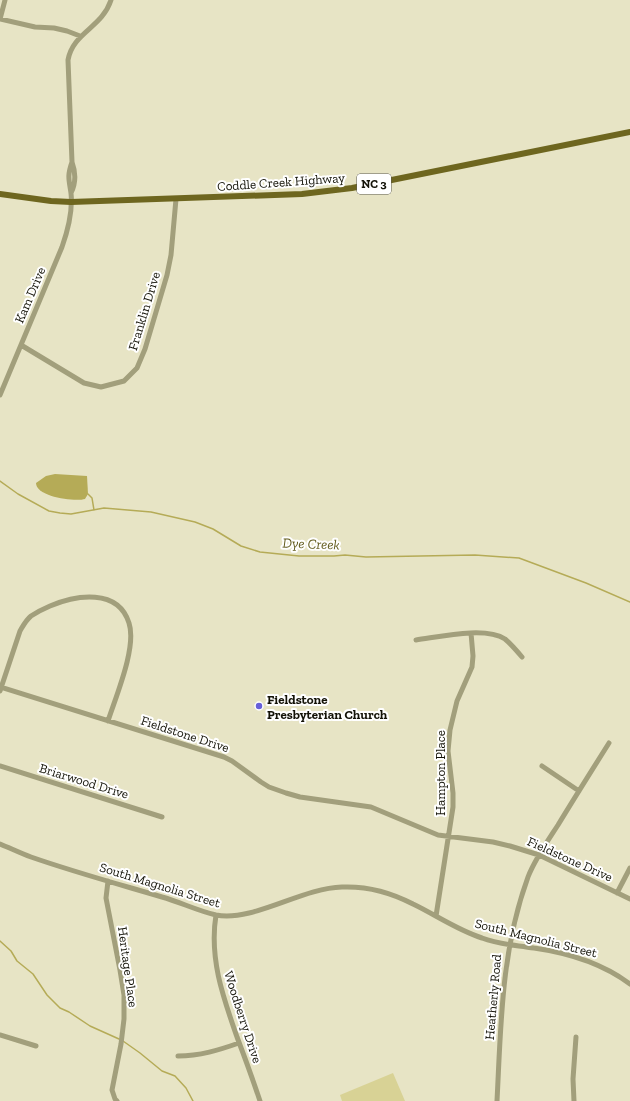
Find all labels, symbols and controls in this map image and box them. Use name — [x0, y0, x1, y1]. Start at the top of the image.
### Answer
street label: Coddle Creek Highway — [217, 170, 346, 194]
road number: NC 3 — [357, 174, 391, 194]
street label: Kam Drive — [11, 265, 49, 325]
street label: Franklin Drive — [125, 270, 163, 352]
water label: Dye Creek — [282, 535, 340, 553]
place label: Fieldstone Presbyterian Church — [267, 692, 388, 722]
marker: Fieldstone Presbyterian Church — [254, 701, 264, 711]
street label: Fieldstone Drive — [139, 713, 231, 755]
street label: Hampton Place — [433, 730, 448, 816]
street label: Briarwood Drive — [38, 760, 130, 802]
street label: Fieldstone Drive — [525, 833, 615, 885]
street label: South Magnolia Street — [98, 860, 222, 911]
street label: South Magnolia Street — [473, 916, 599, 960]
street label: Heritage Place — [115, 926, 141, 1008]
street label: Heatherly Road — [482, 954, 504, 1040]
street label: Woodberry Drive — [221, 969, 265, 1065]

